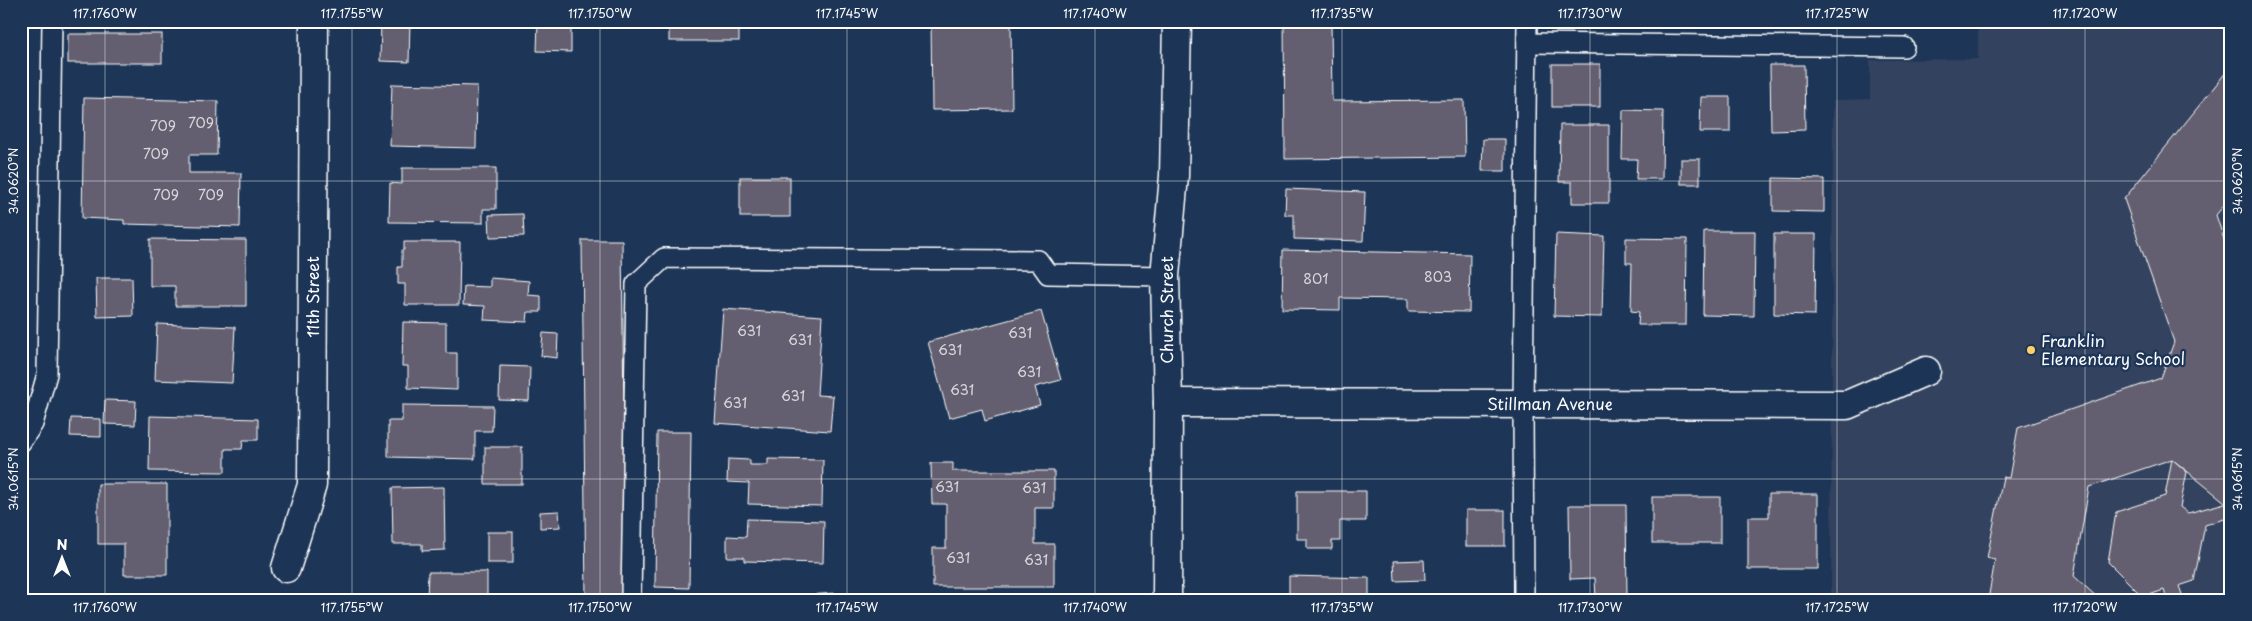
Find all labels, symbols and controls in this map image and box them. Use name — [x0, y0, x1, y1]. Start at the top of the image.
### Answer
text: 117.1760°W — [73, 4, 138, 22]
text: 117.1755°W — [321, 4, 384, 22]
text: 117.1750°W — [568, 4, 633, 22]
text: 117.1745°W — [816, 4, 879, 22]
text: 117.1740°W — [1063, 4, 1128, 22]
text: 117.1735°W — [1311, 4, 1374, 22]
text: 117.1730°W — [1558, 4, 1623, 22]
text: 117.1725°W — [1805, 4, 1870, 22]
text: 117.1720°W — [2053, 4, 2118, 22]
house number: 709 — [188, 112, 214, 133]
house number: 709 — [150, 115, 176, 136]
house number: 709 — [143, 143, 169, 164]
text: 34.0620°N — [4, 148, 22, 214]
text: 34.0620°N — [2228, 148, 2246, 214]
house number: 709 — [153, 184, 179, 205]
house number: 709 — [198, 184, 224, 205]
street label: 11th Street — [300, 256, 324, 338]
street label: Church Street — [1154, 256, 1178, 364]
house number: 803 — [1424, 266, 1452, 287]
house number: 801 — [1303, 268, 1329, 289]
house number: 631 — [737, 320, 761, 341]
house number: 631 — [1008, 322, 1032, 343]
place label: Franklin Elementary School — [2041, 328, 2185, 370]
house number: 631 — [788, 329, 812, 350]
house number: 631 — [938, 339, 962, 360]
marker: Franklin Elementary School — [2025, 344, 2037, 356]
house number: 631 — [1017, 361, 1041, 382]
house number: 631 — [950, 379, 974, 400]
house number: 631 — [781, 385, 805, 406]
street label: Stillman Avenue — [1487, 391, 1613, 415]
house number: 631 — [723, 392, 747, 413]
text: 34.0615°N — [4, 447, 22, 511]
text: 34.0615°N — [2228, 447, 2246, 511]
house number: 631 — [935, 476, 959, 497]
house number: 631 — [1022, 477, 1046, 498]
north arrow — [38, 534, 88, 584]
text: N — [56, 534, 68, 555]
house number: 631 — [946, 547, 970, 568]
house number: 631 — [1024, 549, 1048, 570]
text: 117.1760°W — [73, 598, 138, 616]
text: 117.1755°W — [321, 598, 384, 616]
text: 117.1750°W — [568, 598, 633, 616]
text: 117.1745°W — [816, 598, 879, 616]
text: 117.1740°W — [1063, 598, 1128, 616]
text: 117.1735°W — [1311, 598, 1374, 616]
text: 117.1730°W — [1558, 598, 1623, 616]
text: 117.1725°W — [1805, 598, 1870, 616]
text: 117.1720°W — [2053, 598, 2118, 616]

